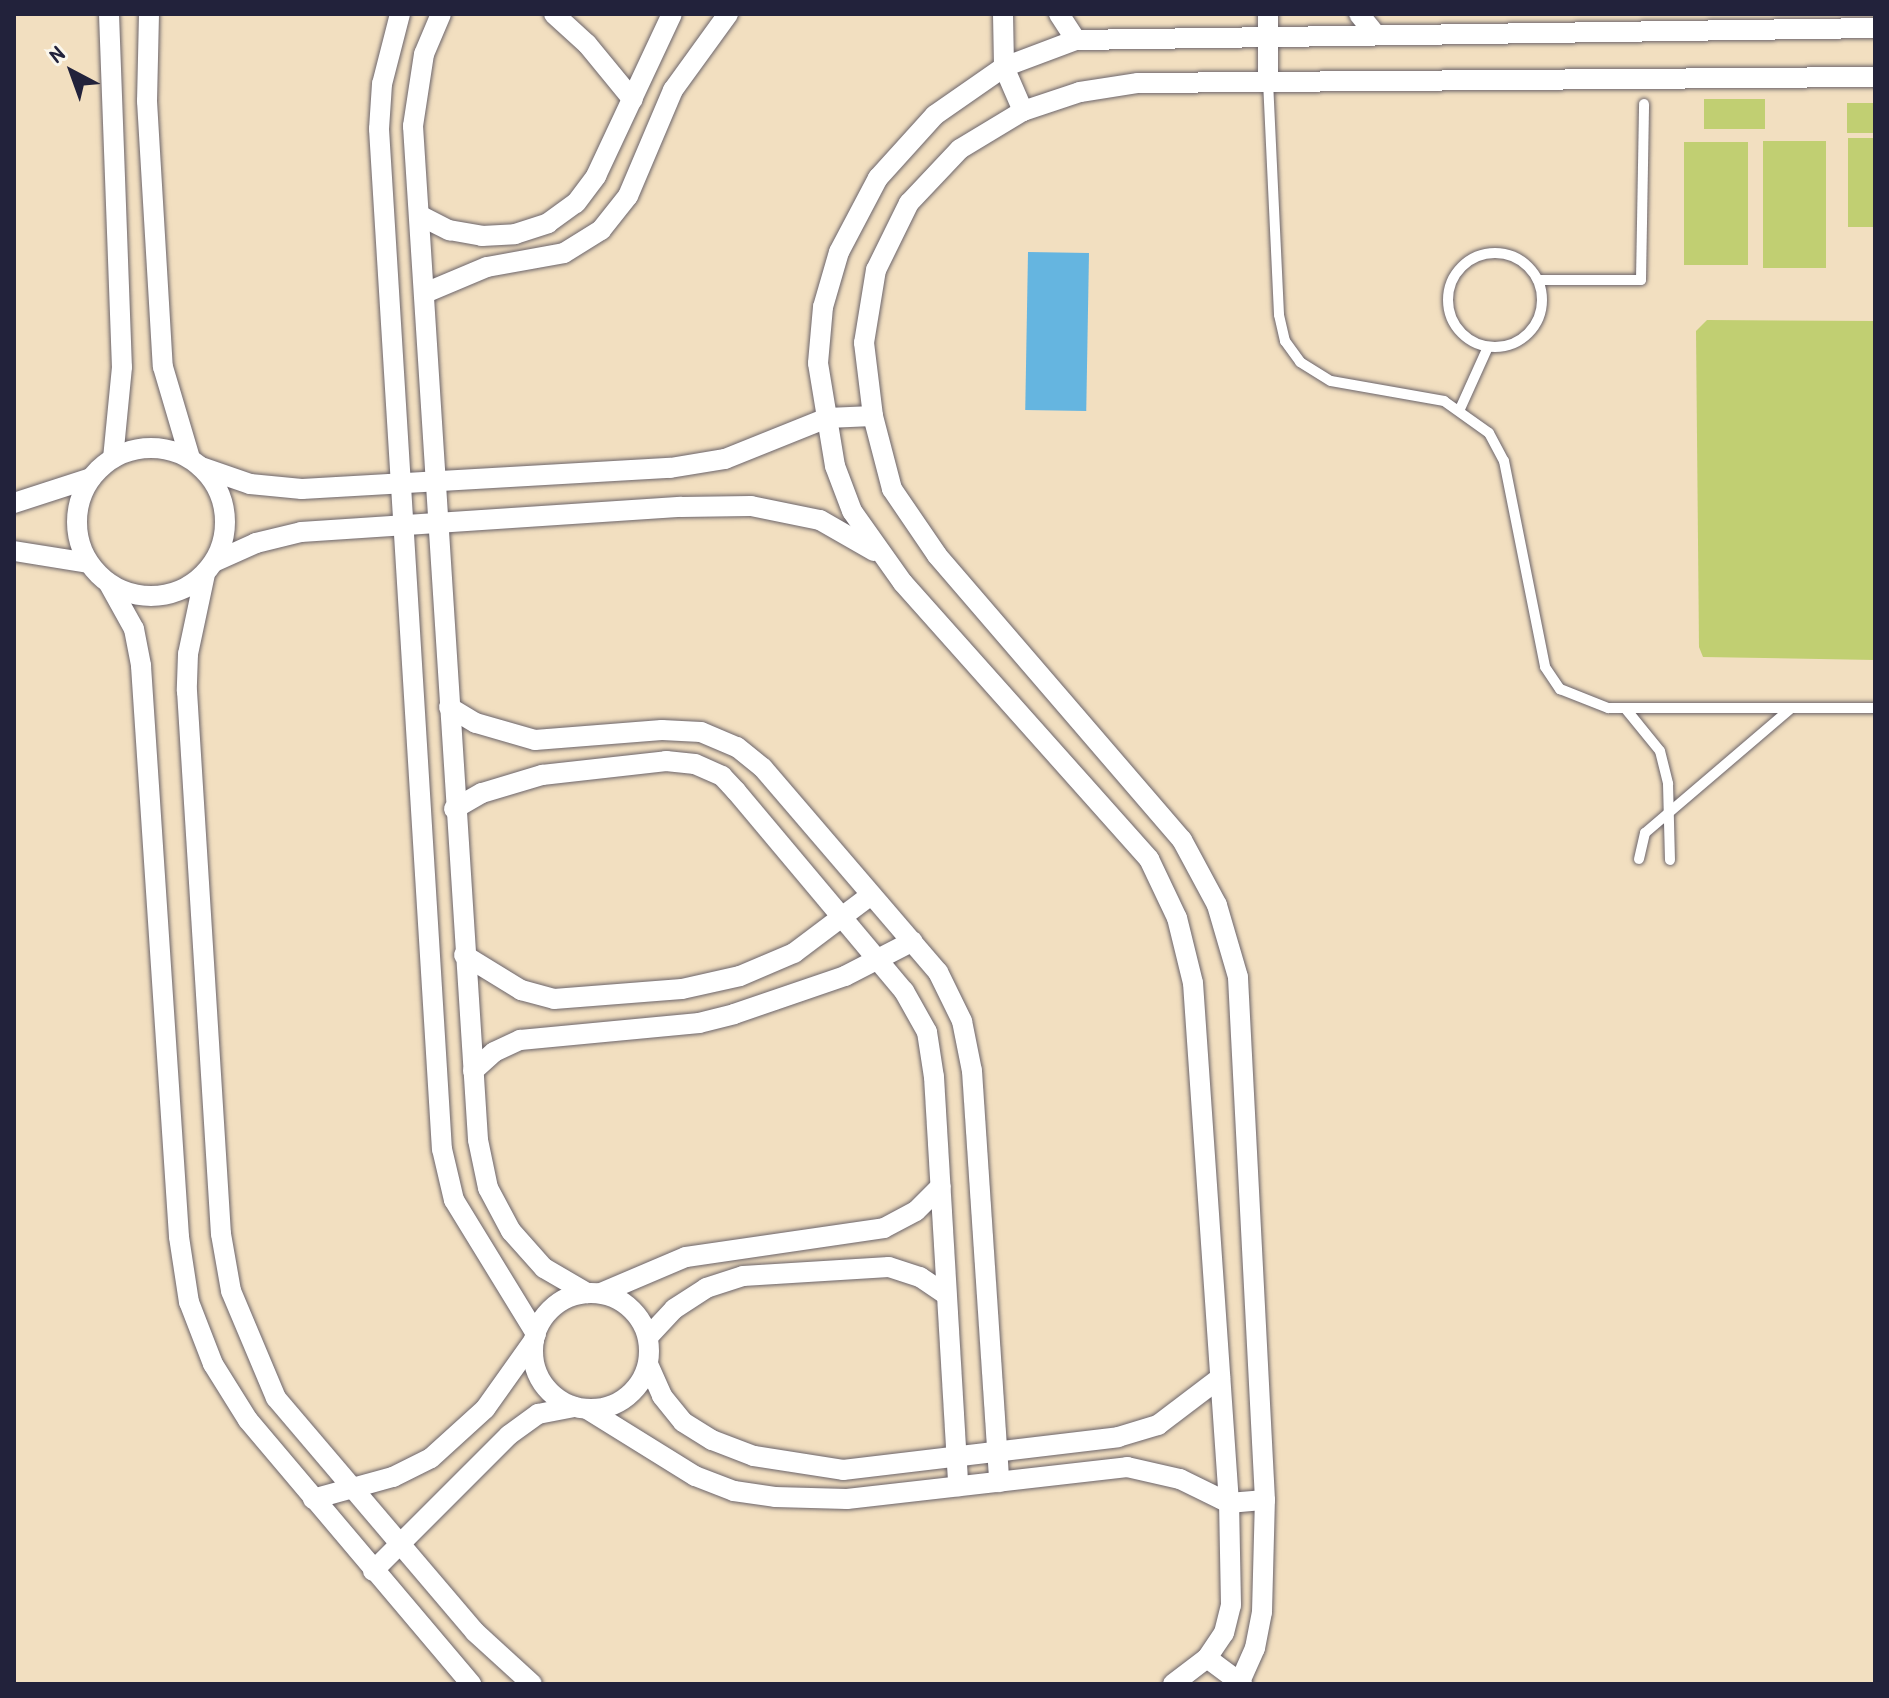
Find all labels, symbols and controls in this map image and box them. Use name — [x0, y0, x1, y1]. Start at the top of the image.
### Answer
north arrow — [32, 32, 112, 112]
text: N — [42, 39, 71, 69]

